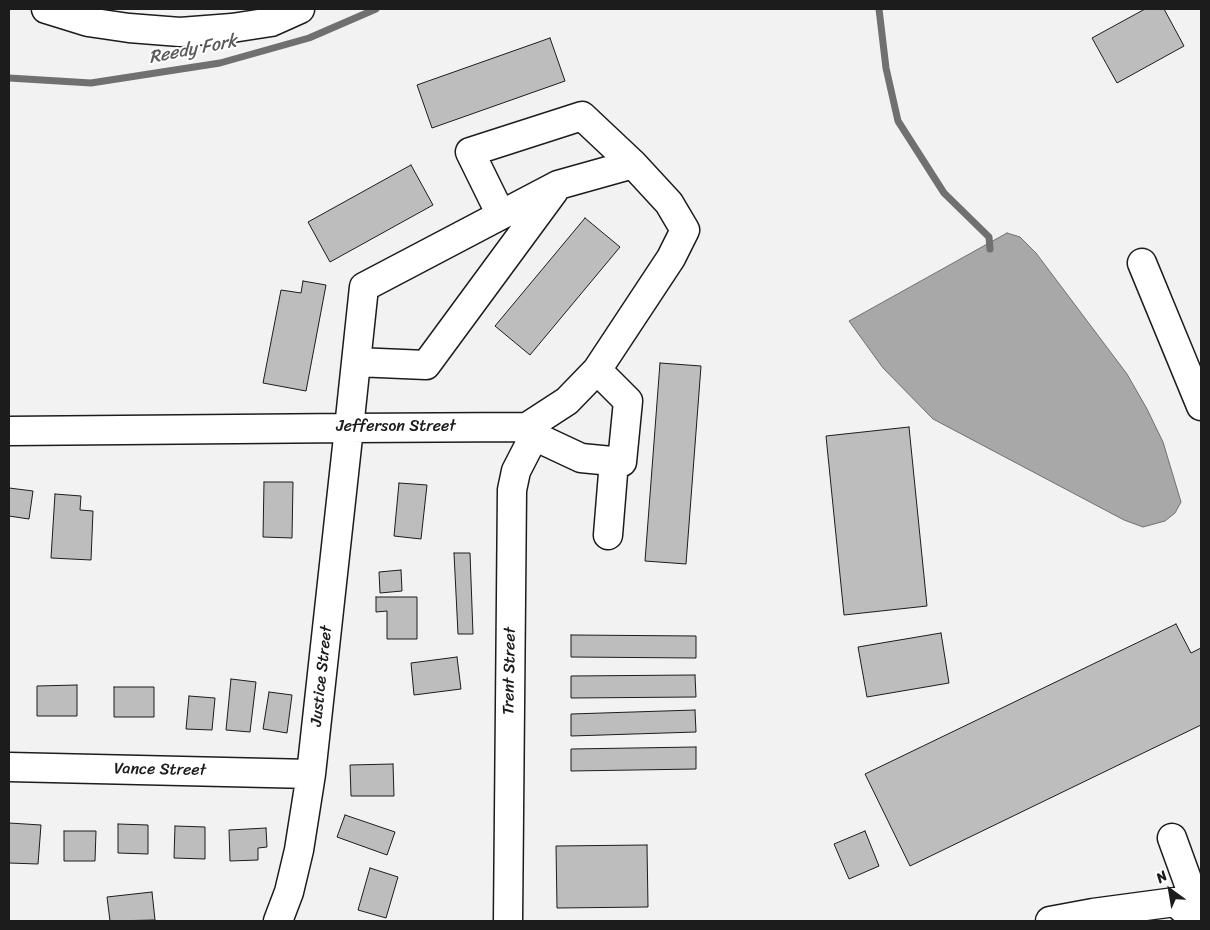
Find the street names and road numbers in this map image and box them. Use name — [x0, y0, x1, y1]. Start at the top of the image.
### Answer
street label: Jefferson Street — [336, 417, 456, 437]
street label: Justice Street — [307, 625, 337, 727]
street label: Trent Street — [500, 627, 520, 715]
street label: Vance Street — [114, 760, 206, 780]

